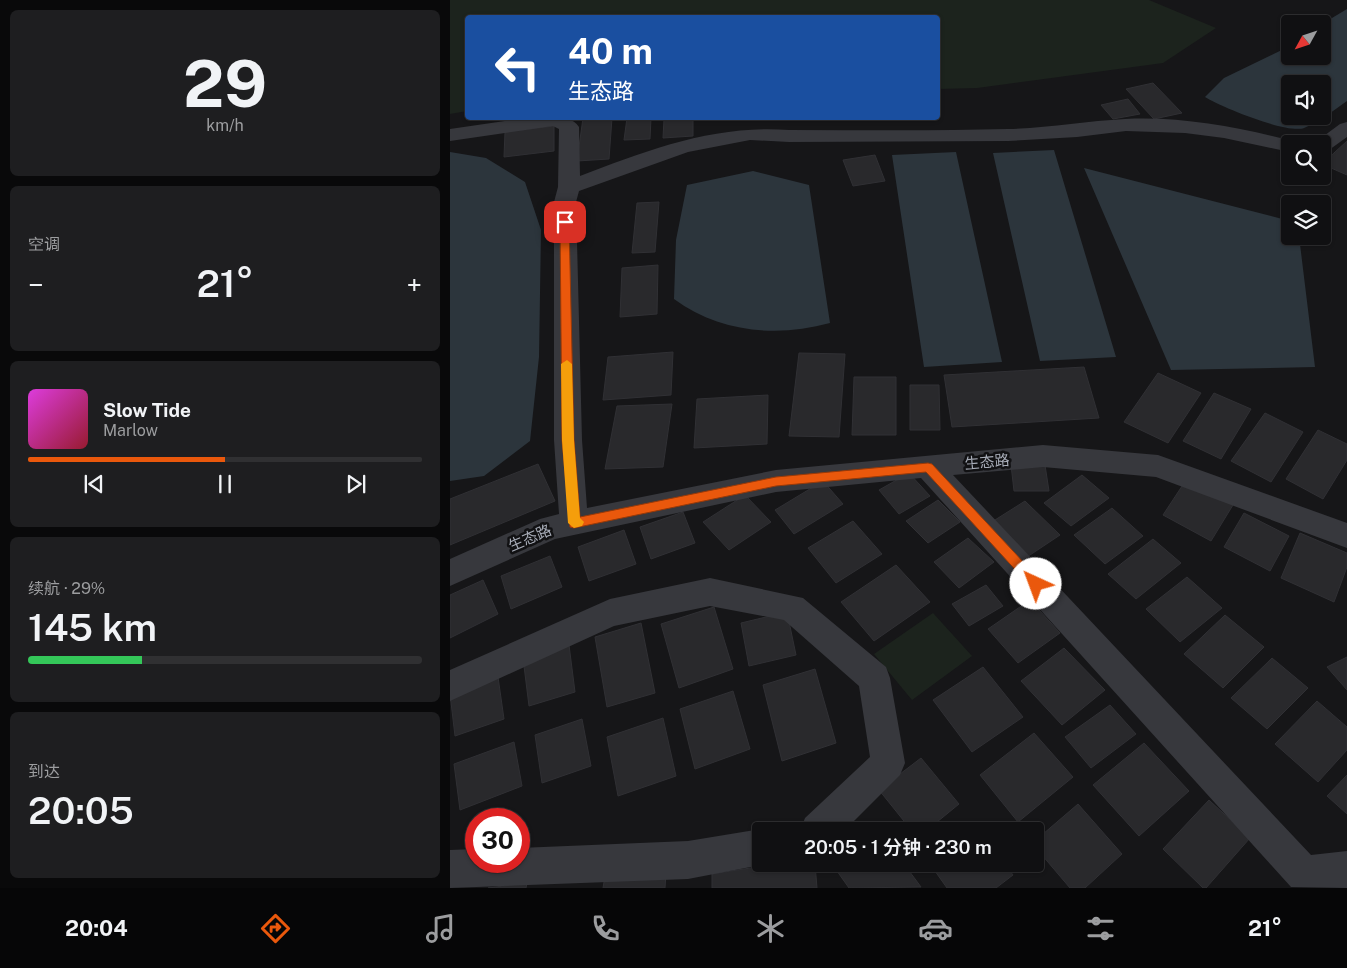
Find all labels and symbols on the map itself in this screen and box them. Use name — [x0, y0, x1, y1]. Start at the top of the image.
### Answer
north arrow — [1281, 15, 1331, 65]
pin — [544, 201, 586, 243]
street label: 生态路 — [964, 451, 1010, 472]
street label: 生态路 — [506, 521, 554, 554]
position arrow — [1009, 557, 1061, 609]
speed limit sign: 30 — [465, 808, 530, 873]

